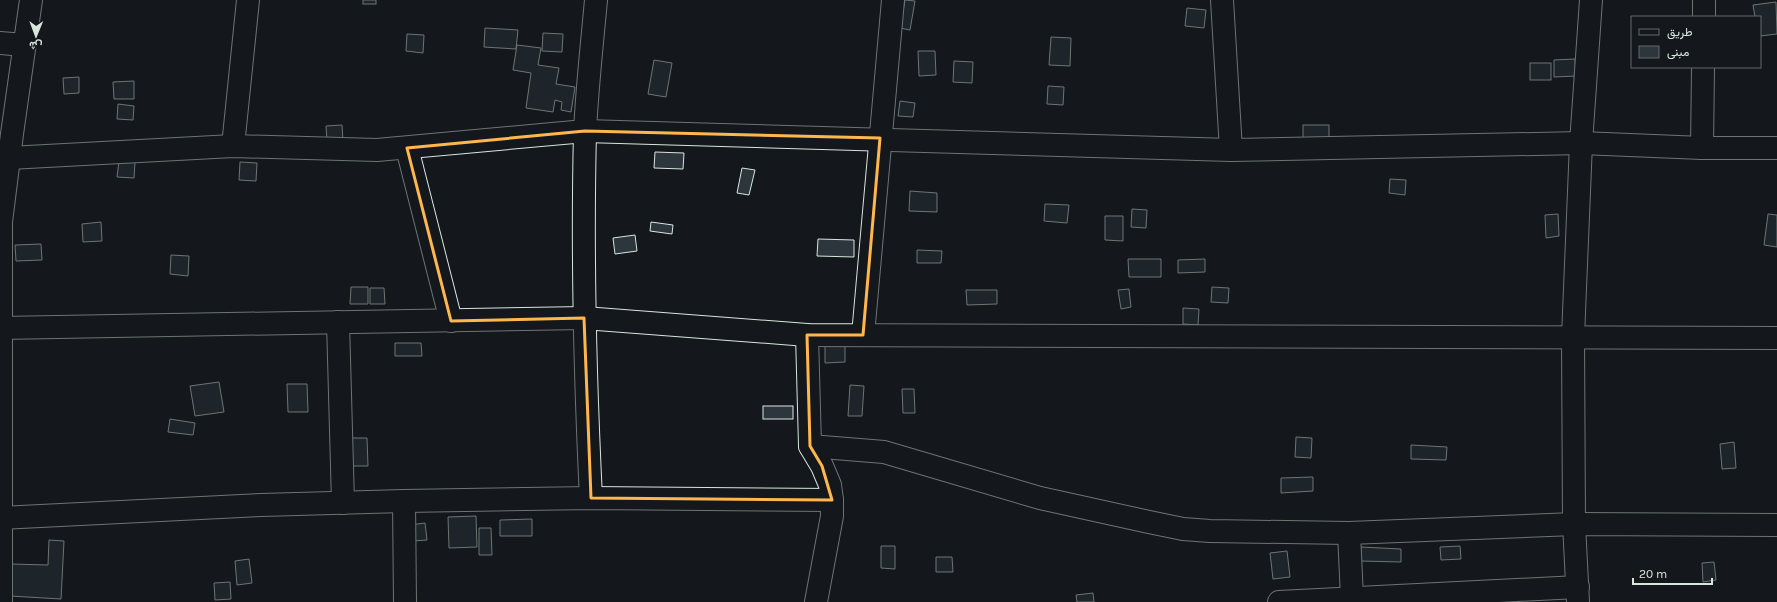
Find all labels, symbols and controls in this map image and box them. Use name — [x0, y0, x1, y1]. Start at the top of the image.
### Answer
north arrow — [16, 16, 56, 56]
legend — [1631, 16, 1761, 68]
text: طريق — [1667, 25, 1693, 40]
text: ش — [29, 39, 43, 52]
text: مبنى — [1667, 45, 1689, 60]
scale bar — [1633, 560, 1712, 586]
text: 20 m — [1639, 567, 1667, 581]

